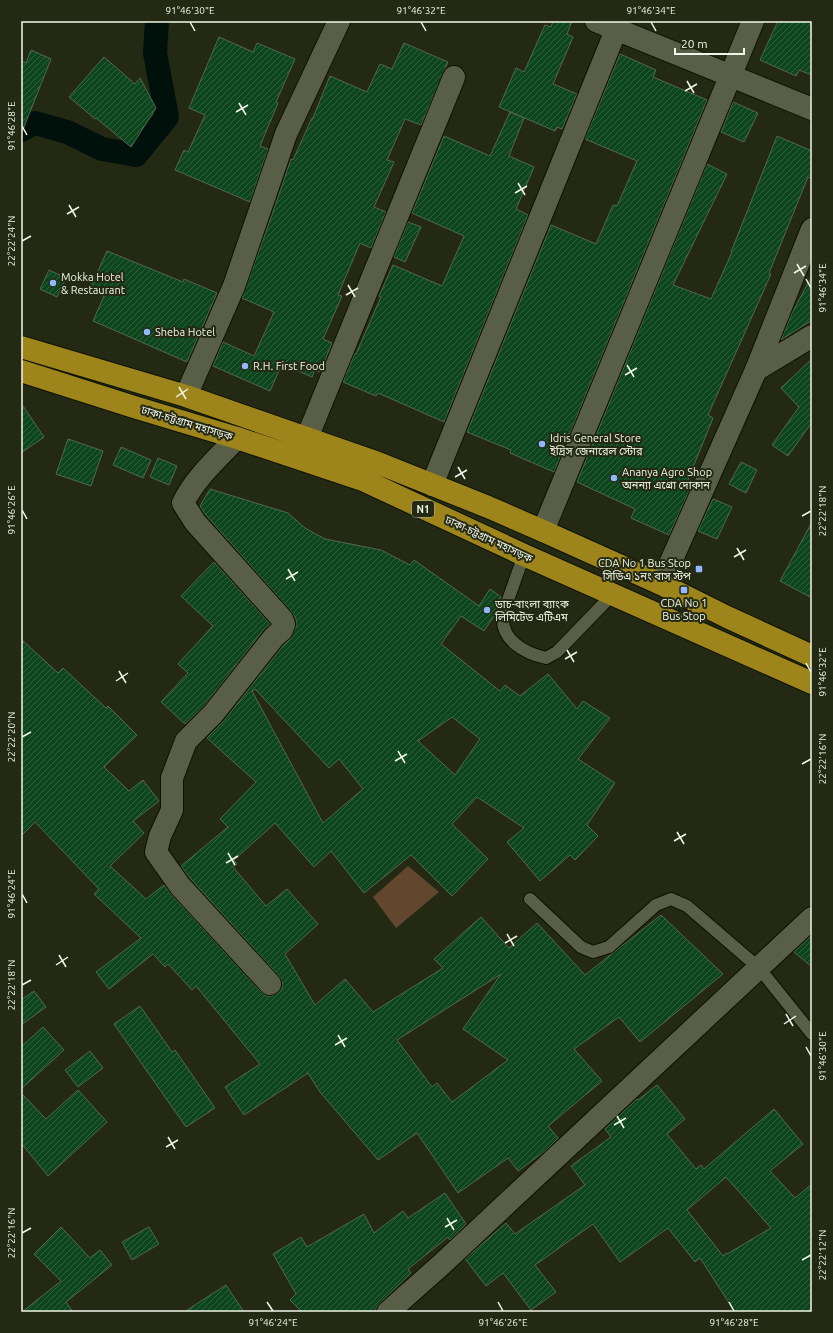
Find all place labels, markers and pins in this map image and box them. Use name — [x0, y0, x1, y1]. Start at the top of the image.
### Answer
place label: Mokka Hotel & Restaurant — [61, 271, 126, 296]
marker: Mokka Hotel & Restaurant — [48, 278, 58, 288]
place label: Sheba Hotel — [155, 326, 215, 338]
marker: Sheba Hotel — [142, 327, 152, 337]
place label: R.H. First Food — [253, 360, 325, 372]
marker: R.H. First Food — [240, 361, 250, 371]
place label: Idris General Store ইদ্রিস জেনারেল স্টোর — [549, 432, 643, 457]
marker: Idris General Store ইদ্রিস জেনারেল স্টোর — [537, 439, 547, 449]
place label: Ananya Agro Shop অনন্যা এগ্রো দোকান — [621, 466, 712, 491]
marker: Ananya Agro Shop অনন্যা এগ্রো দোকান — [609, 473, 619, 483]
place label: CDA No 1 Bus Stop সিডিএ ১নং বাস স্টপ — [598, 557, 691, 582]
marker: CDA No 1 Bus Stop সিডিএ ১নং বাস স্টপ — [694, 564, 704, 574]
marker: CDA No 1 Bus Stop — [679, 585, 689, 595]
place label: CDA No 1 Bus Stop — [660, 597, 708, 622]
place label: ডাচ-বাংলা ব্যাংক লিমিটেড এটিএম — [494, 598, 569, 623]
marker: ডাচ-বাংলা ব্যাংক লিমিটেড এটিএম — [482, 605, 492, 615]

